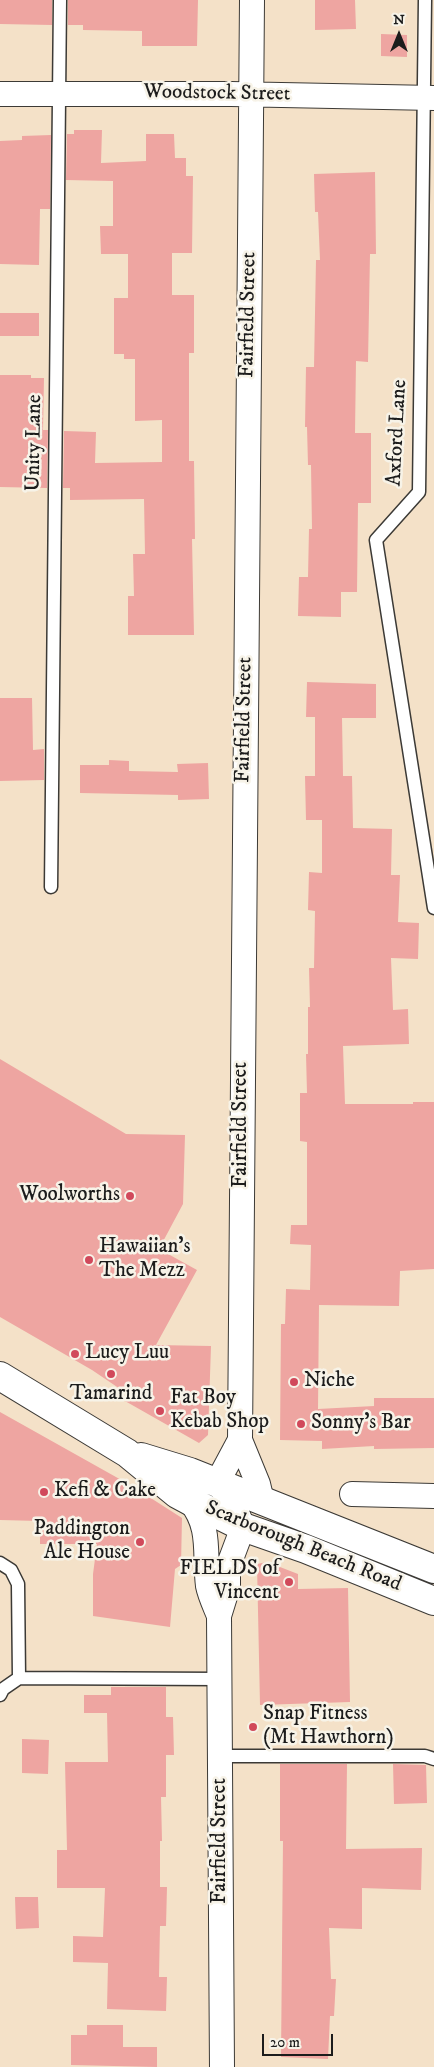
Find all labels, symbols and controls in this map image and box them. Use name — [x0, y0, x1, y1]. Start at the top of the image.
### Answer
north arrow — [374, 10, 424, 60]
text: N — [393, 11, 405, 29]
street label: Woodstock Street — [143, 80, 291, 108]
street label: Fairfield Street — [235, 252, 263, 378]
street label: Axford Lane — [383, 379, 413, 487]
street label: Unity Lane — [22, 394, 48, 492]
street label: Fairfield Street — [231, 657, 259, 783]
street label: Fairfield Street — [229, 1062, 255, 1188]
place label: Woolworths — [19, 1183, 120, 1209]
marker: Woolworths — [124, 1190, 136, 1202]
place label: Hawaiian's The Mezz — [99, 1235, 190, 1285]
marker: Hawaiian's The Mezz — [83, 1254, 95, 1266]
place label: Lucy Luu — [85, 1341, 169, 1367]
marker: Lucy Luu — [69, 1348, 81, 1360]
marker: Tamarind — [105, 1368, 117, 1380]
place label: Niche — [304, 1369, 355, 1395]
marker: Niche — [288, 1376, 300, 1388]
place label: Tamarind — [70, 1382, 152, 1408]
place label: Fat Boy Kebab Shop — [170, 1386, 269, 1436]
marker: Fat Boy Kebab Shop — [154, 1405, 166, 1417]
place label: Sonny's Bar — [311, 1411, 411, 1437]
marker: Sonny's Bar — [295, 1418, 307, 1430]
place label: Kefi & Cake — [54, 1479, 156, 1505]
marker: Kefi & Cake — [38, 1486, 50, 1498]
street label: Scarborough Beach Road — [201, 1496, 405, 1598]
place label: Paddington Ale House — [33, 1517, 130, 1567]
marker: Paddington Ale House — [134, 1536, 146, 1548]
place label: FIELDS of Vincent — [179, 1557, 279, 1607]
marker: FIELDS of Vincent — [283, 1576, 295, 1588]
place label: Snap Fitness (Mt Hawthorn) — [263, 1702, 394, 1752]
marker: Snap Fitness (Mt Hawthorn) — [247, 1721, 259, 1733]
street label: Fairfield Street — [208, 1778, 234, 1904]
scale bar — [264, 2024, 335, 2056]
text: 20 m — [270, 2033, 300, 2052]

